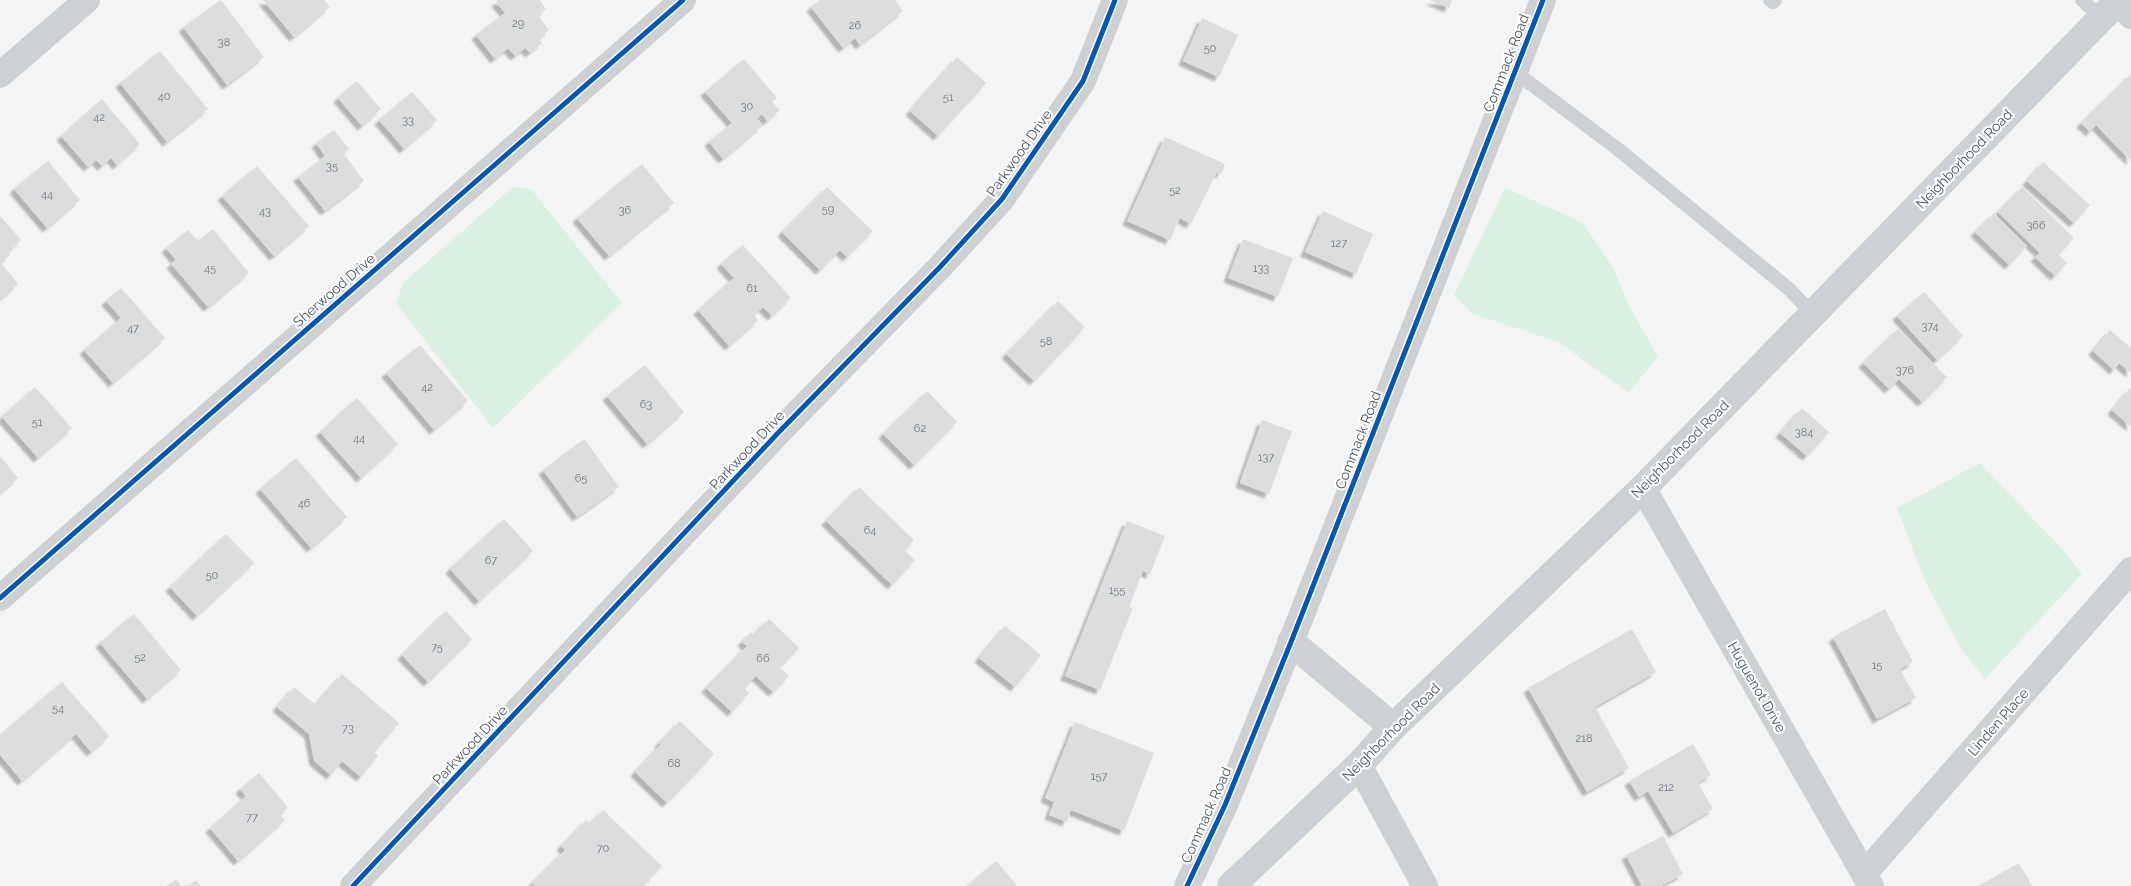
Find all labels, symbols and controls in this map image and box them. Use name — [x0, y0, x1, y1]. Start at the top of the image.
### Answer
street label: Commack Road — [1480, 12, 1532, 114]
house number: 29 — [512, 17, 524, 30]
house number: 26 — [849, 19, 862, 32]
house number: 38 — [218, 36, 230, 49]
house number: 50 — [1204, 42, 1217, 55]
house number: 40 — [158, 90, 171, 103]
house number: 51 — [943, 91, 954, 104]
house number: 30 — [741, 100, 754, 113]
street label: Neighborhood Road — [1913, 106, 2015, 212]
street label: Parkwood Drive — [983, 107, 1055, 199]
house number: 42 — [93, 111, 105, 124]
house number: 33 — [402, 114, 414, 127]
house number: 35 — [326, 160, 338, 173]
house number: 52 — [1169, 184, 1181, 197]
house number: 44 — [41, 188, 53, 201]
house number: 59 — [822, 203, 834, 216]
house number: 36 — [619, 204, 632, 217]
house number: 43 — [259, 205, 271, 218]
house number: 366 — [2026, 219, 2046, 232]
house number: 127 — [1331, 237, 1347, 250]
street label: Sherwood Drive — [290, 250, 378, 330]
house number: 45 — [204, 262, 216, 275]
house number: 133 — [1253, 262, 1269, 275]
house number: 61 — [746, 282, 758, 295]
house number: 374 — [1921, 320, 1939, 333]
house number: 47 — [127, 322, 139, 335]
house number: 58 — [1040, 335, 1052, 348]
house number: 376 — [1896, 364, 1915, 377]
house number: 42 — [421, 381, 433, 394]
street label: Commack Road — [1332, 389, 1384, 491]
street label: Neighborhood Road — [1628, 397, 1732, 501]
house number: 63 — [640, 398, 652, 411]
street label: Parkwood Drive — [706, 407, 788, 493]
house number: 51 — [32, 416, 43, 429]
house number: 62 — [914, 422, 926, 435]
house number: 384 — [1795, 426, 1813, 439]
house number: 44 — [353, 432, 365, 445]
house number: 137 — [1258, 451, 1274, 464]
house number: 65 — [575, 472, 587, 485]
house number: 46 — [298, 497, 311, 510]
house number: 64 — [864, 524, 876, 537]
house number: 67 — [485, 554, 497, 567]
house number: 50 — [206, 569, 219, 582]
house number: 155 — [1109, 584, 1125, 597]
street label: Huguenot Drive — [1725, 639, 1789, 735]
house number: 75 — [431, 641, 443, 654]
house number: 52 — [134, 651, 146, 664]
house number: 66 — [756, 652, 770, 665]
house number: 15 — [1872, 659, 1882, 672]
street label: Neighborhood Road — [1339, 680, 1443, 784]
street label: Linden Place — [1964, 685, 2032, 759]
house number: 54 — [52, 702, 64, 715]
street label: Parkwood Drive — [429, 702, 511, 788]
house number: 73 — [342, 722, 354, 735]
house number: 218 — [1576, 732, 1592, 745]
house number: 68 — [667, 757, 681, 770]
street label: Commack Road — [1178, 764, 1234, 866]
house number: 157 — [1091, 770, 1107, 783]
house number: 212 — [1658, 781, 1674, 794]
house number: 77 — [246, 811, 258, 824]
house number: 70 — [597, 842, 610, 855]

